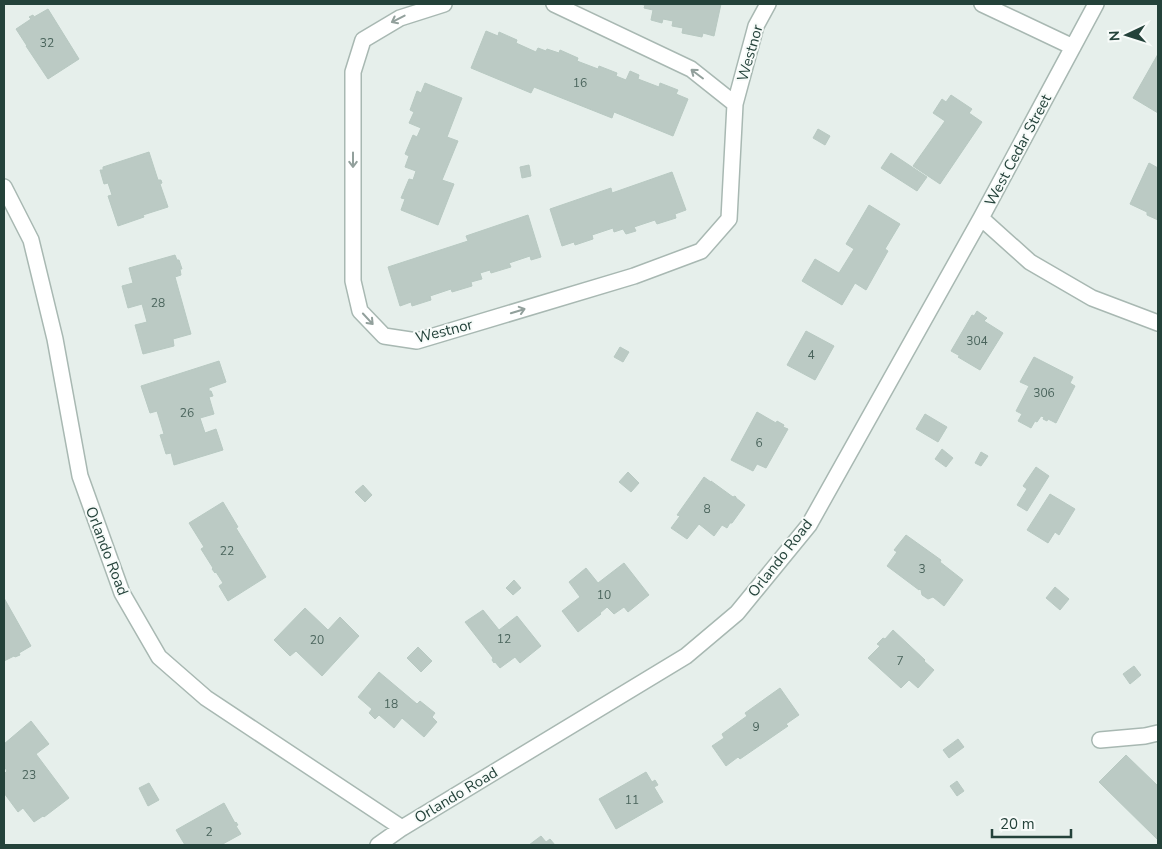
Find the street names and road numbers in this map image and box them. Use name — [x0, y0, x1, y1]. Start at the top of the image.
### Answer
street label: Westnor — [732, 22, 768, 84]
street label: West Cedar Street — [980, 90, 1056, 210]
street label: Westnor — [413, 314, 475, 348]
street label: Orlando Road — [81, 504, 133, 598]
street label: Orlando Road — [743, 515, 817, 601]
street label: Orlando Road — [411, 762, 501, 828]

